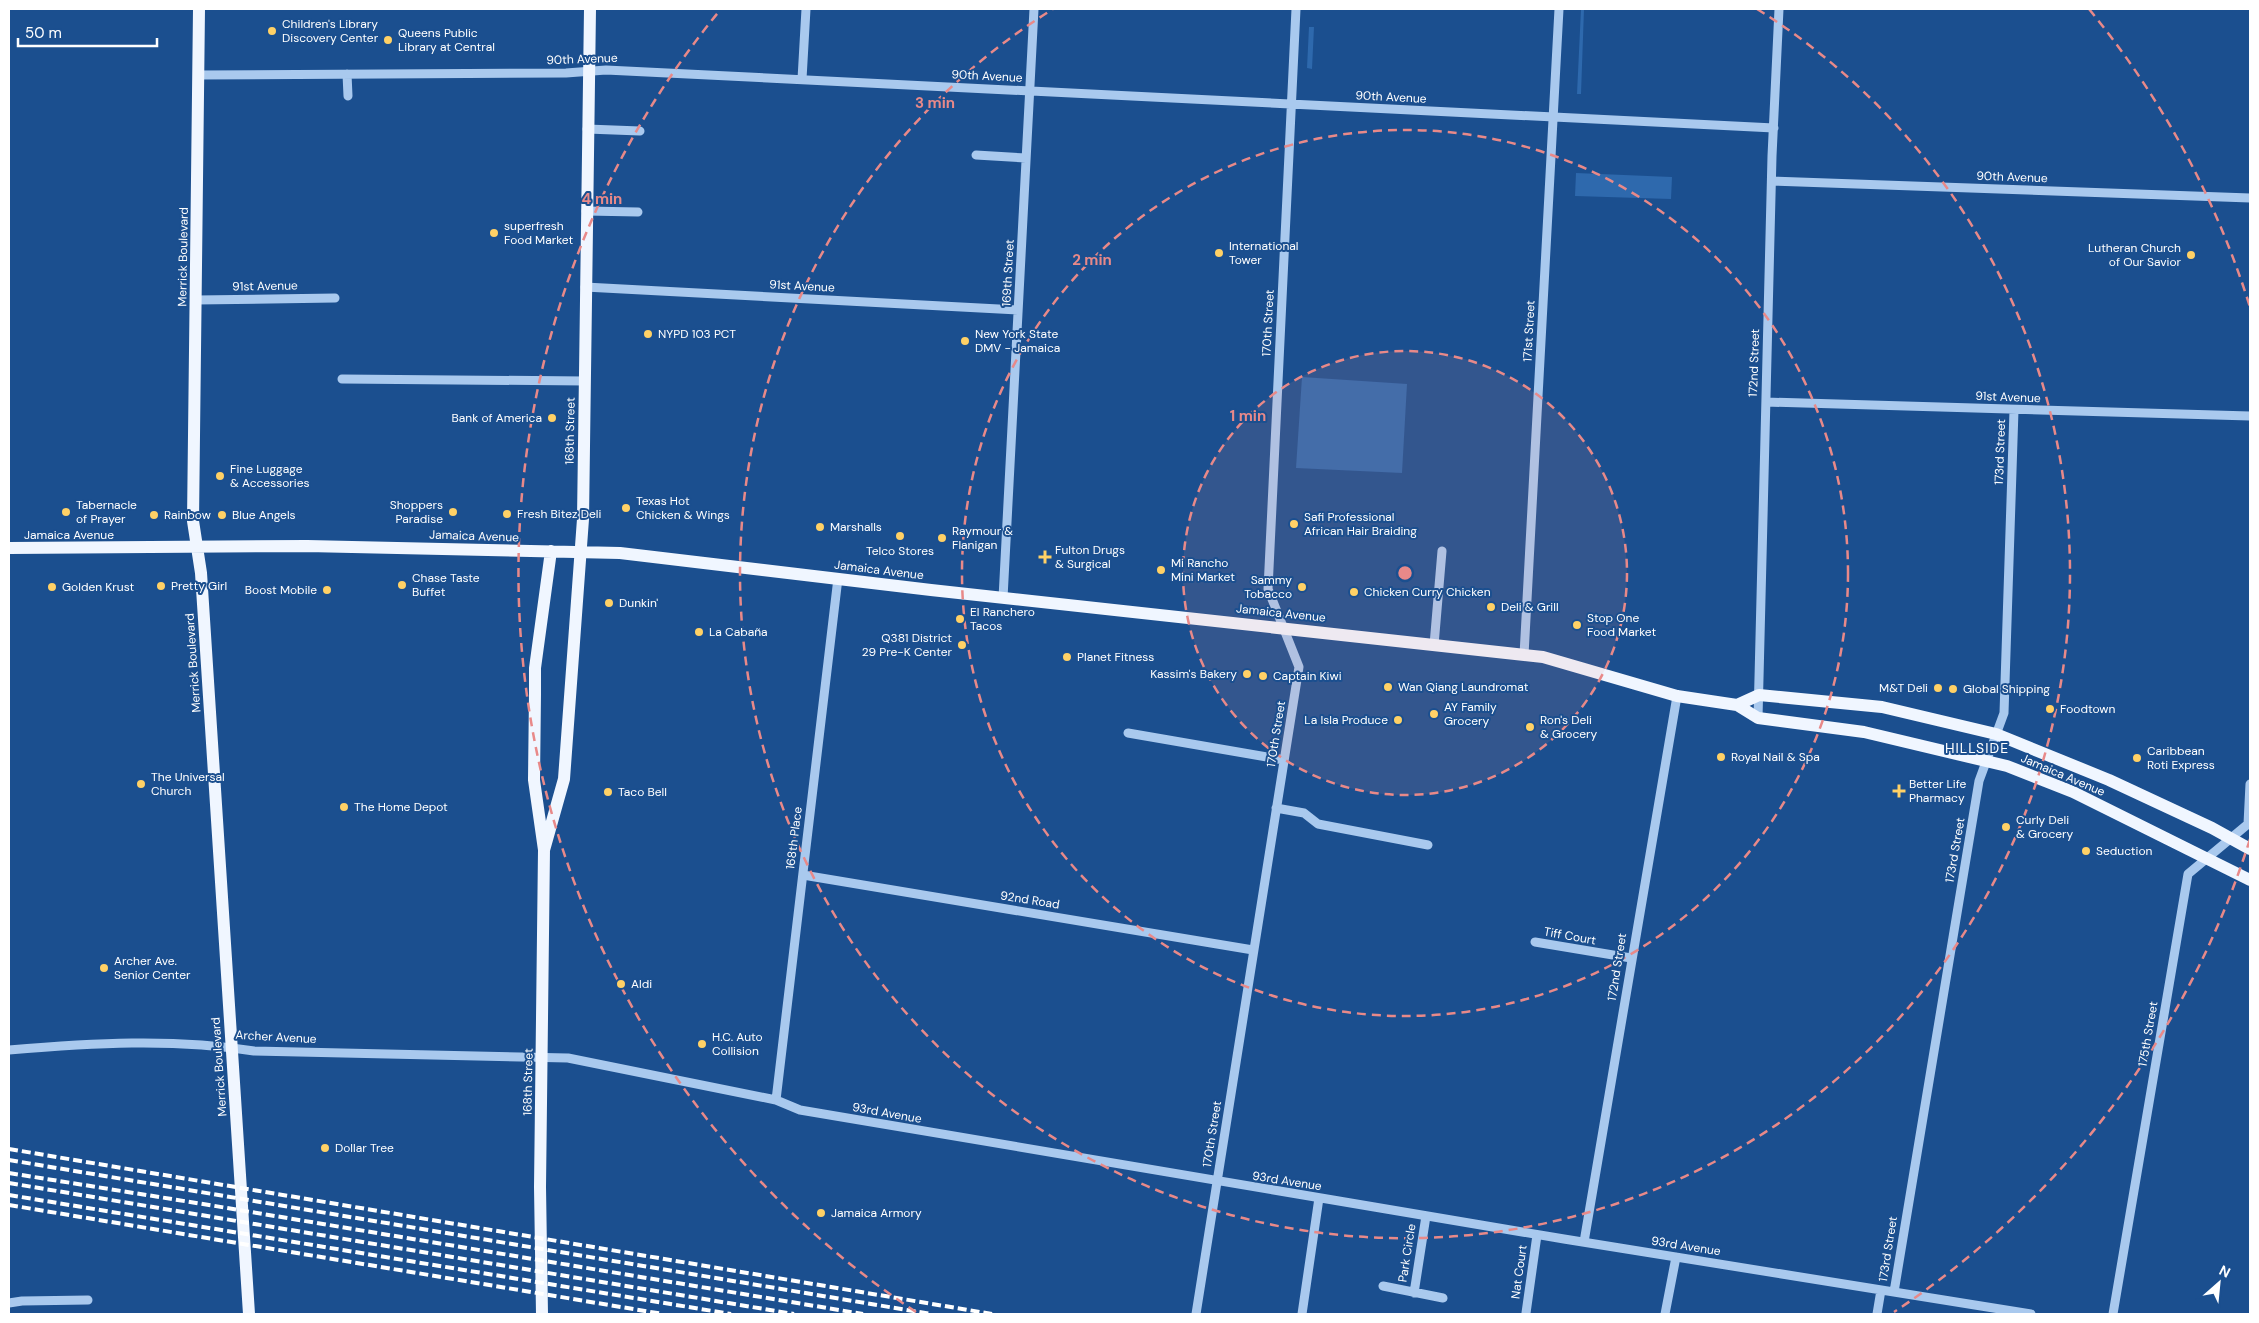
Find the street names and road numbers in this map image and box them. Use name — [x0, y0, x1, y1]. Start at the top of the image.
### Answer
street label: 90th Avenue — [546, 50, 618, 68]
street label: 90th Avenue — [951, 66, 1023, 86]
street label: 90th Avenue — [1355, 87, 1427, 107]
street label: 90th Avenue — [1976, 168, 2048, 186]
street label: Merrick Boulevard — [174, 207, 192, 307]
street label: 169th Street — [998, 239, 1018, 307]
street label: 91st Avenue — [769, 276, 835, 296]
street label: 91st Avenue — [232, 277, 298, 295]
street label: 170th Street — [1258, 289, 1278, 357]
street label: 171st Street — [1519, 300, 1539, 362]
street label: 172nd Street — [1745, 328, 1763, 397]
street label: 91st Avenue — [1975, 388, 2041, 406]
street label: 168th Street — [561, 397, 579, 465]
street label: 173rd Street — [1991, 419, 2009, 485]
street label: Jamaica Avenue — [429, 526, 519, 546]
street label: Jamaica Avenue — [24, 527, 114, 543]
street label: Jamaica Avenue — [833, 557, 925, 583]
street label: Jamaica Avenue — [1235, 600, 1327, 626]
street label: Merrick Boulevard — [182, 613, 204, 713]
street label: 170th Street — [1263, 699, 1289, 768]
street label: Jamaica Avenue — [2018, 750, 2108, 800]
street label: 168th Place — [782, 805, 806, 870]
street label: 173rd Street — [1941, 816, 1969, 884]
street label: 92nd Road — [999, 887, 1061, 913]
street label: Tiff Court — [1543, 924, 1598, 949]
street label: 172nd Street — [1604, 932, 1630, 1002]
street label: 175th Street — [2134, 1000, 2162, 1068]
street label: Merrick Boulevard — [208, 1017, 230, 1117]
street label: Archer Avenue — [235, 1027, 317, 1047]
street label: 168th Street — [519, 1048, 537, 1116]
street label: 93rd Avenue — [851, 1099, 923, 1127]
street label: 170th Street — [1199, 1099, 1225, 1168]
street label: 93rd Avenue — [1251, 1168, 1323, 1194]
street label: 173rd Street — [1875, 1215, 1901, 1283]
street label: Park Circle — [1394, 1222, 1420, 1283]
street label: 93rd Avenue — [1650, 1233, 1722, 1259]
street label: Nat Court — [1507, 1244, 1531, 1300]

